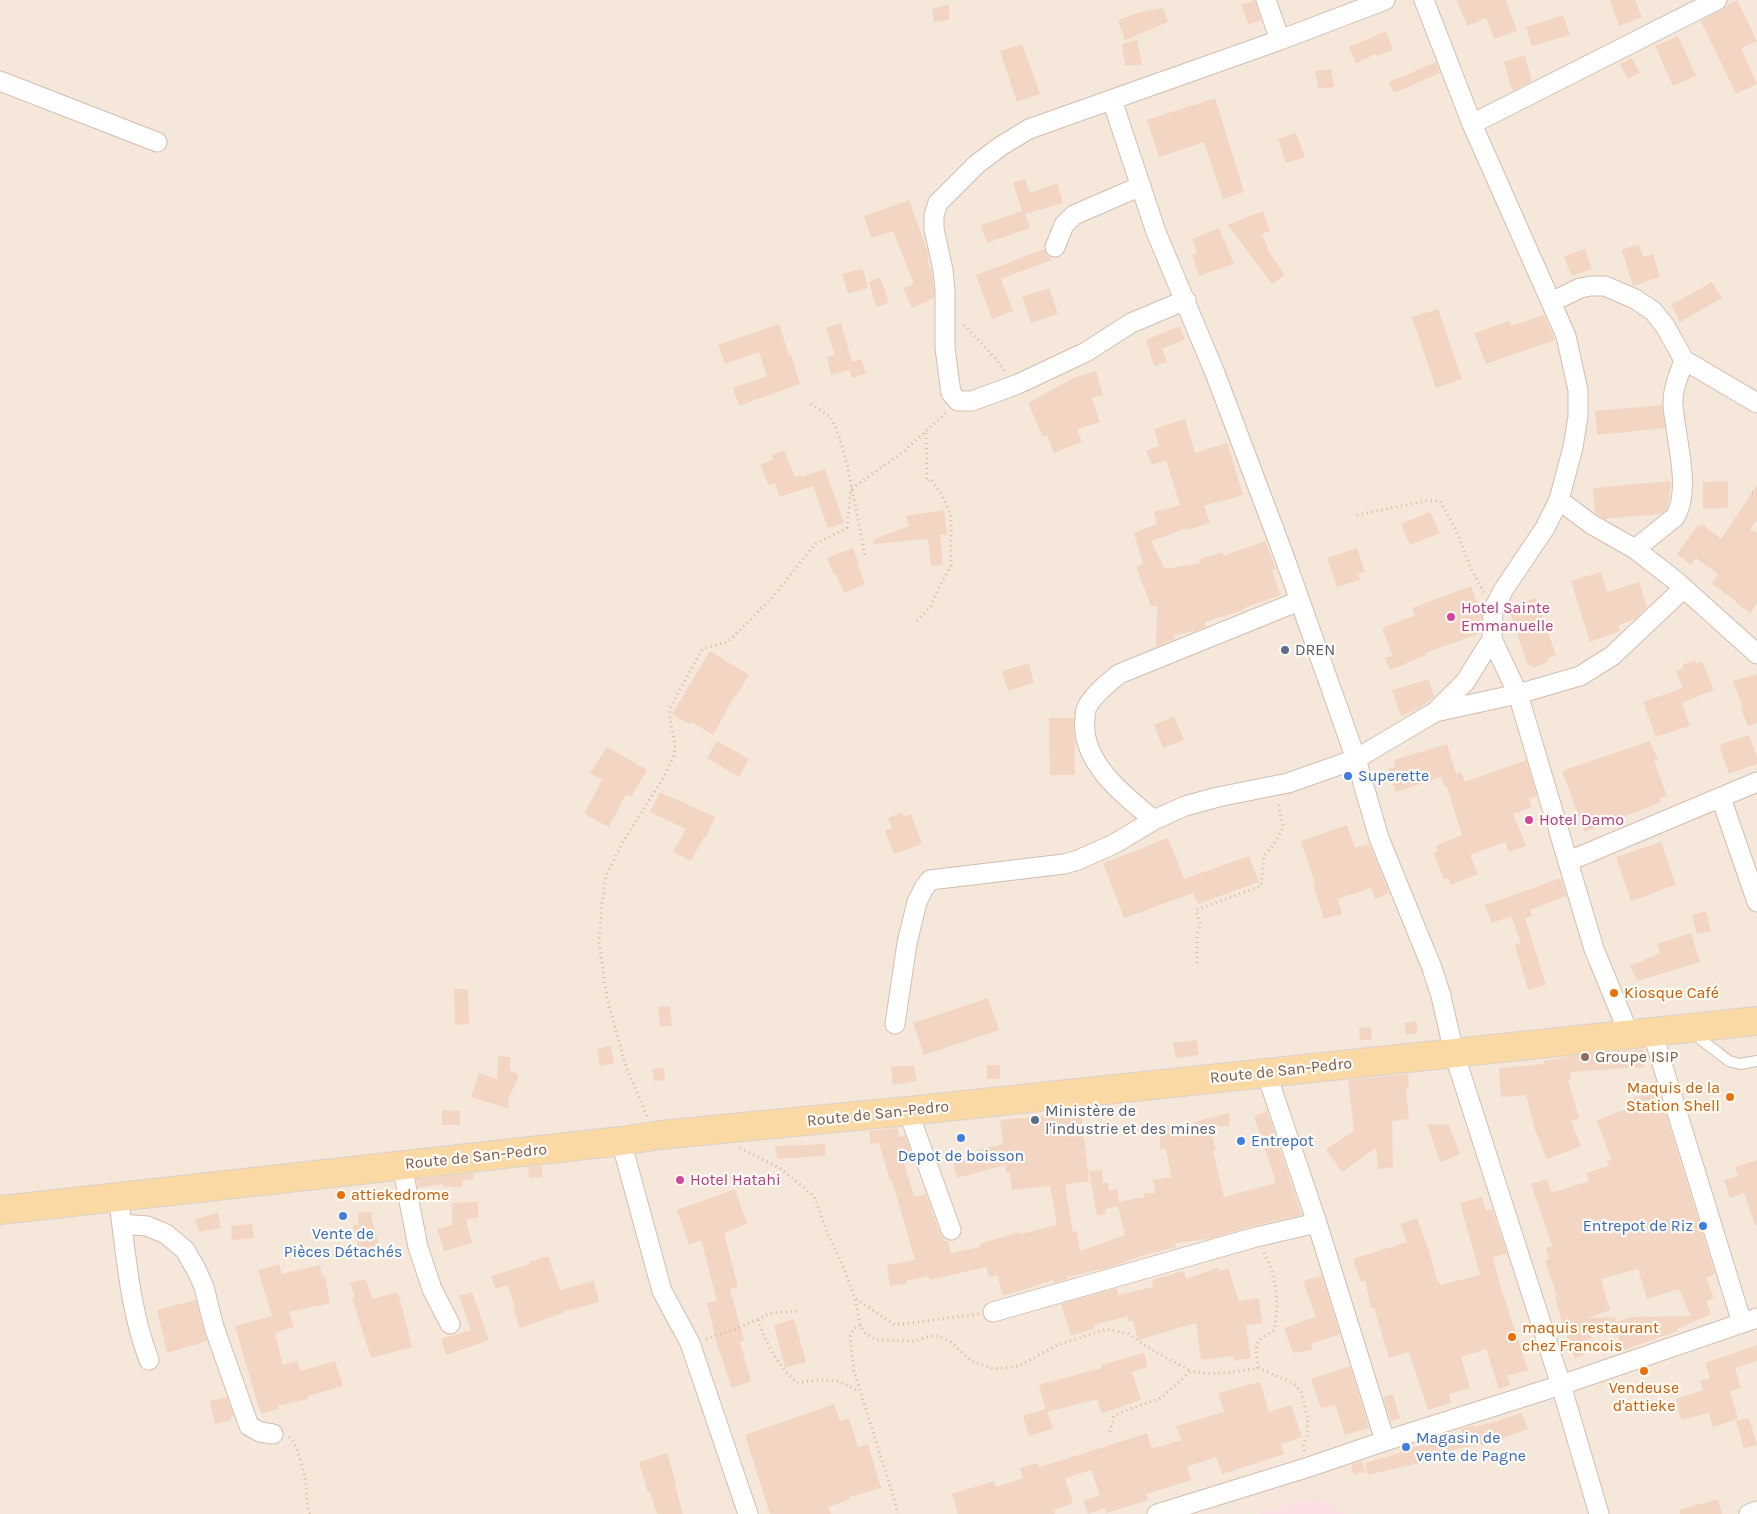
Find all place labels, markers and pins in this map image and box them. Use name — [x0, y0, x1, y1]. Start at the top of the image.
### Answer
place label: Hotel Sainte Emmanuelle — [1461, 598, 1553, 636]
marker: Hotel Sainte Emmanuelle — [1445, 611, 1457, 623]
place label: DREN — [1295, 640, 1335, 660]
marker: DREN — [1279, 644, 1291, 656]
place label: Superette — [1358, 766, 1429, 786]
marker: Superette — [1342, 770, 1354, 782]
place label: Hotel Damo — [1539, 810, 1624, 830]
marker: Hotel Damo — [1523, 814, 1535, 826]
place label: Kiosque Café — [1624, 983, 1719, 1003]
marker: Kiosque Café — [1608, 987, 1620, 999]
place label: Groupe ISIP — [1595, 1047, 1678, 1067]
marker: Groupe ISIP — [1579, 1051, 1591, 1063]
place label: Maquis de la Station Shell — [1626, 1078, 1720, 1116]
marker: Maquis de la Station Shell — [1724, 1091, 1736, 1103]
place label: Ministère de l'industrie et des mines — [1045, 1101, 1216, 1139]
marker: Ministère de l'industrie et des mines — [1029, 1114, 1041, 1126]
place label: Entrepot — [1251, 1131, 1314, 1151]
marker: Depot de boisson — [955, 1132, 967, 1144]
marker: Entrepot — [1235, 1135, 1247, 1147]
place label: Depot de boisson — [898, 1146, 1024, 1166]
place label: Hotel Hatahi — [690, 1170, 781, 1190]
marker: Hotel Hatahi — [674, 1174, 686, 1186]
place label: attiekedrome — [351, 1185, 449, 1205]
marker: attiekedrome — [335, 1189, 347, 1201]
marker: Vente de Pièces Détachés — [337, 1210, 349, 1222]
place label: Entrepot de Riz — [1583, 1216, 1693, 1236]
marker: Entrepot de Riz — [1697, 1220, 1709, 1232]
place label: Vente de Pièces Détachés — [284, 1224, 402, 1262]
place label: maquis restaurant chez Francois — [1522, 1318, 1659, 1356]
marker: maquis restaurant chez Francois — [1506, 1331, 1518, 1343]
marker: Vendeuse d'attieke — [1638, 1365, 1650, 1377]
place label: Vendeuse d'attieke — [1609, 1378, 1679, 1416]
place label: Magasin de vente de Pagne — [1416, 1428, 1526, 1466]
marker: Magasin de vente de Pagne — [1400, 1441, 1412, 1453]

